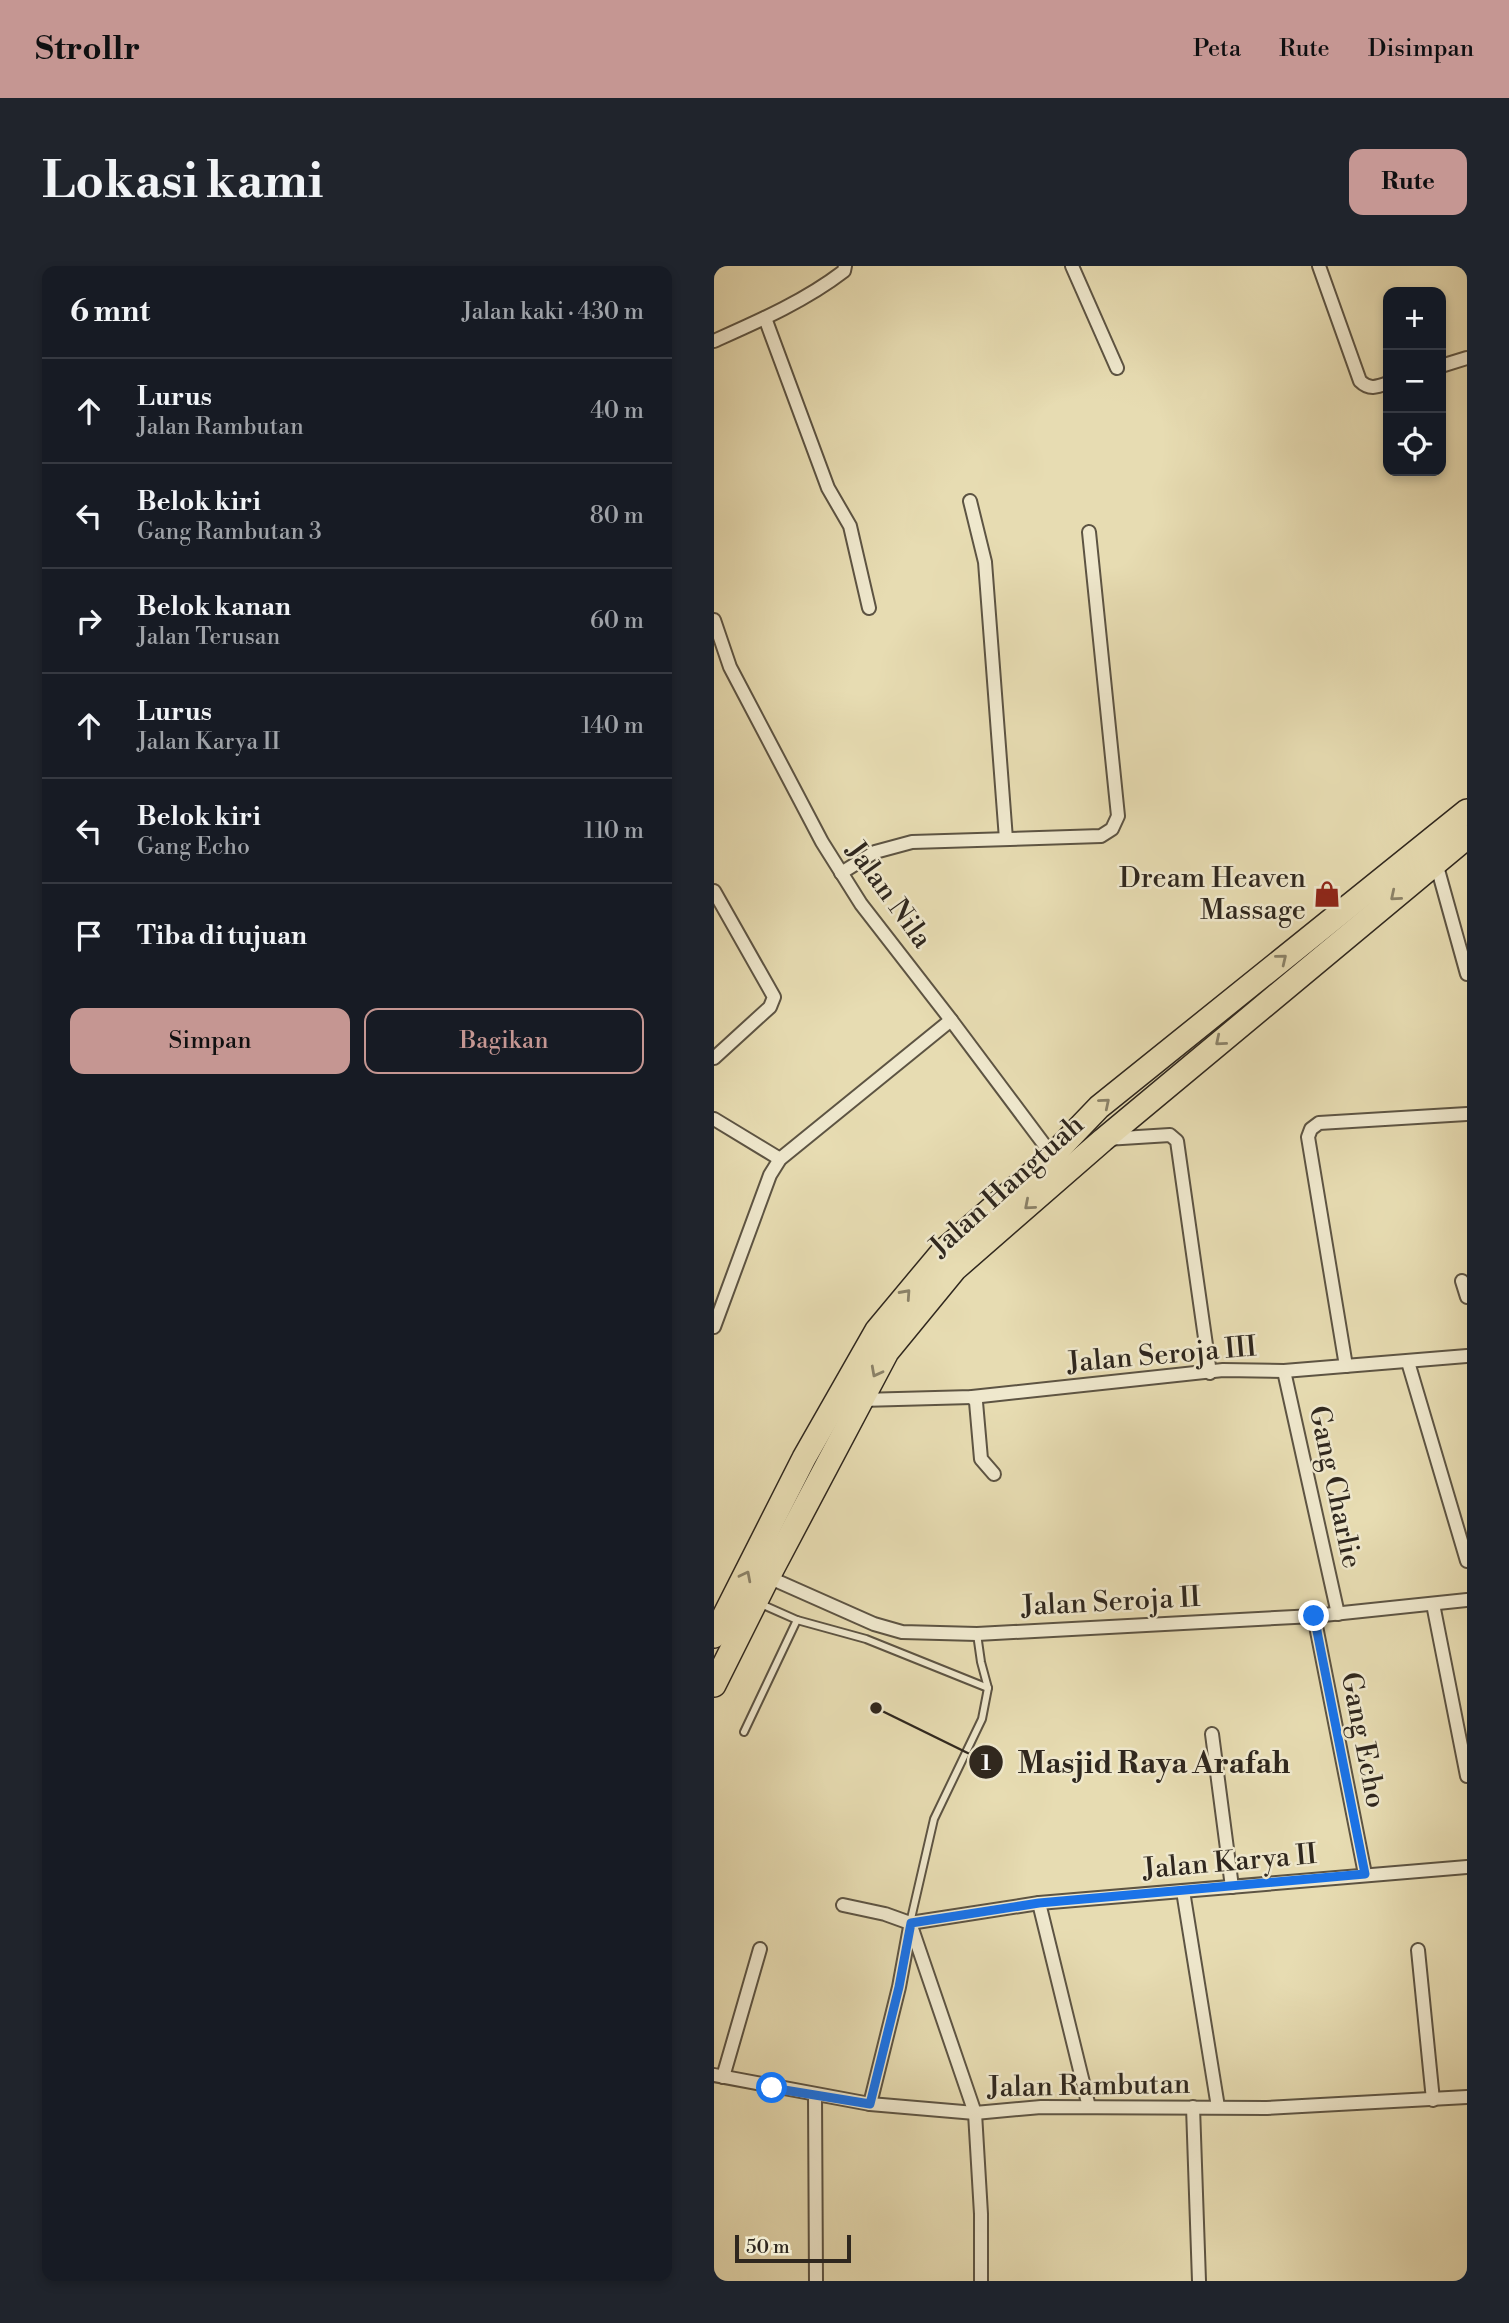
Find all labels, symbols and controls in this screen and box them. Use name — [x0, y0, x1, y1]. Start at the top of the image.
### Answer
text: Strollr — [35, 29, 140, 70]
text: Peta — [1193, 34, 1241, 64]
text: Rute — [1279, 34, 1330, 64]
text: Disimpan — [1368, 34, 1474, 64]
button: Rute — [1349, 149, 1467, 215]
text: Lokasi kami — [42, 152, 324, 213]
map controls — [1383, 287, 1446, 476]
button: + — [1383, 287, 1446, 350]
text: 6 mnt — [70, 293, 150, 331]
text: Jalan kaki · 430 m — [462, 298, 644, 326]
button: − — [1383, 350, 1446, 413]
text: Lurus — [137, 381, 212, 413]
icon: ahead — [70, 392, 108, 430]
text: 40 m — [590, 397, 644, 425]
text: Jalan Rambutan — [137, 413, 304, 441]
button: locate — [1383, 413, 1446, 476]
text: Belok kiri — [137, 486, 261, 518]
icon: left — [70, 497, 108, 535]
text: 80 m — [590, 502, 644, 530]
text: Gang Rambutan 3 — [137, 518, 322, 546]
text: Belok kanan — [137, 591, 291, 623]
icon: right — [70, 602, 108, 640]
text: 60 m — [590, 607, 644, 635]
text: Jalan Terusan — [137, 623, 280, 651]
text: Lurus — [137, 696, 212, 728]
icon: ahead — [70, 707, 108, 745]
text: 140 m — [581, 712, 644, 740]
text: Jalan Karya II — [137, 728, 280, 756]
text: Belok kiri — [137, 801, 261, 833]
icon: left — [70, 812, 108, 850]
text: 110 m — [584, 817, 644, 845]
text: Gang Echo — [137, 833, 250, 861]
street label: Jalan Nila — [838, 834, 940, 956]
place label: Dream Heaven Massage — [1119, 861, 1306, 928]
shop icon: Dream Heaven Massage — [1312, 879, 1342, 909]
one-way arrow — [1390, 887, 1403, 900]
icon: arrive — [70, 917, 108, 955]
text: Tiba di tujuan — [137, 920, 307, 952]
one-way arrow — [1274, 955, 1287, 968]
button: Simpan — [70, 1008, 350, 1074]
button: Bagikan — [364, 1008, 644, 1074]
one-way arrow — [1216, 1033, 1229, 1045]
one-way arrow — [1097, 1099, 1110, 1111]
street label: Jalan Hangtuah — [922, 1107, 1092, 1265]
one-way arrow — [1024, 1197, 1037, 1209]
one-way arrow — [898, 1289, 911, 1302]
street label: Jalan Seroja III — [1065, 1329, 1258, 1381]
one-way arrow — [871, 1364, 884, 1377]
street label: Gang Charlie — [1301, 1403, 1369, 1571]
one-way arrow — [738, 1571, 751, 1583]
street label: Jalan Seroja II — [1020, 1580, 1202, 1624]
route end — [1298, 1600, 1329, 1631]
street label: Gang Echo — [1333, 1669, 1393, 1811]
callout: Masjid Raya Arafah — [968, 1737, 1304, 1788]
text: Masjid Raya Arafah — [1018, 1745, 1291, 1783]
text: 1 — [981, 1751, 991, 1777]
street label: Jalan Karya II — [1141, 1837, 1319, 1887]
street label: Jalan Rambutan — [986, 2067, 1191, 2105]
route start — [756, 2072, 787, 2103]
scale bar — [735, 2232, 850, 2264]
text: 50 m — [746, 2235, 790, 2259]

